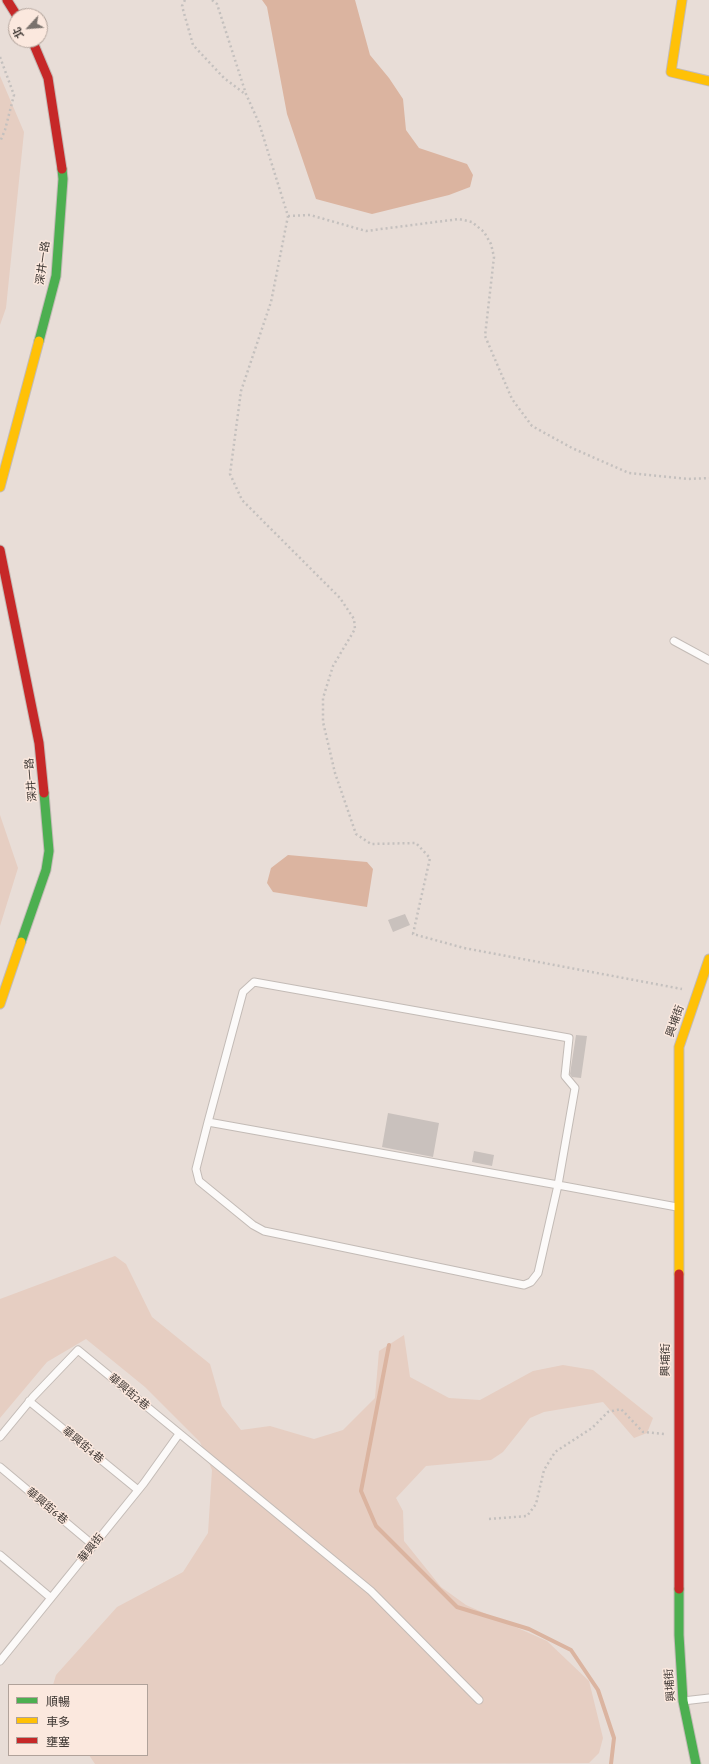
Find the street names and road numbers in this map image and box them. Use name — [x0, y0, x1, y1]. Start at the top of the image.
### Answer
street label: 深井一路 — [33, 240, 53, 286]
street label: 深井一路 — [23, 758, 39, 802]
street label: 興埔街 — [663, 1003, 687, 1039]
street label: 興埔街 — [659, 1344, 673, 1376]
street label: 華興街2巷 — [106, 1371, 152, 1413]
street label: 華興街4巷 — [60, 1424, 106, 1466]
street label: 華興街6巷 — [24, 1485, 70, 1527]
street label: 華興街 — [75, 1531, 107, 1565]
street label: 興埔街 — [662, 1668, 678, 1702]

